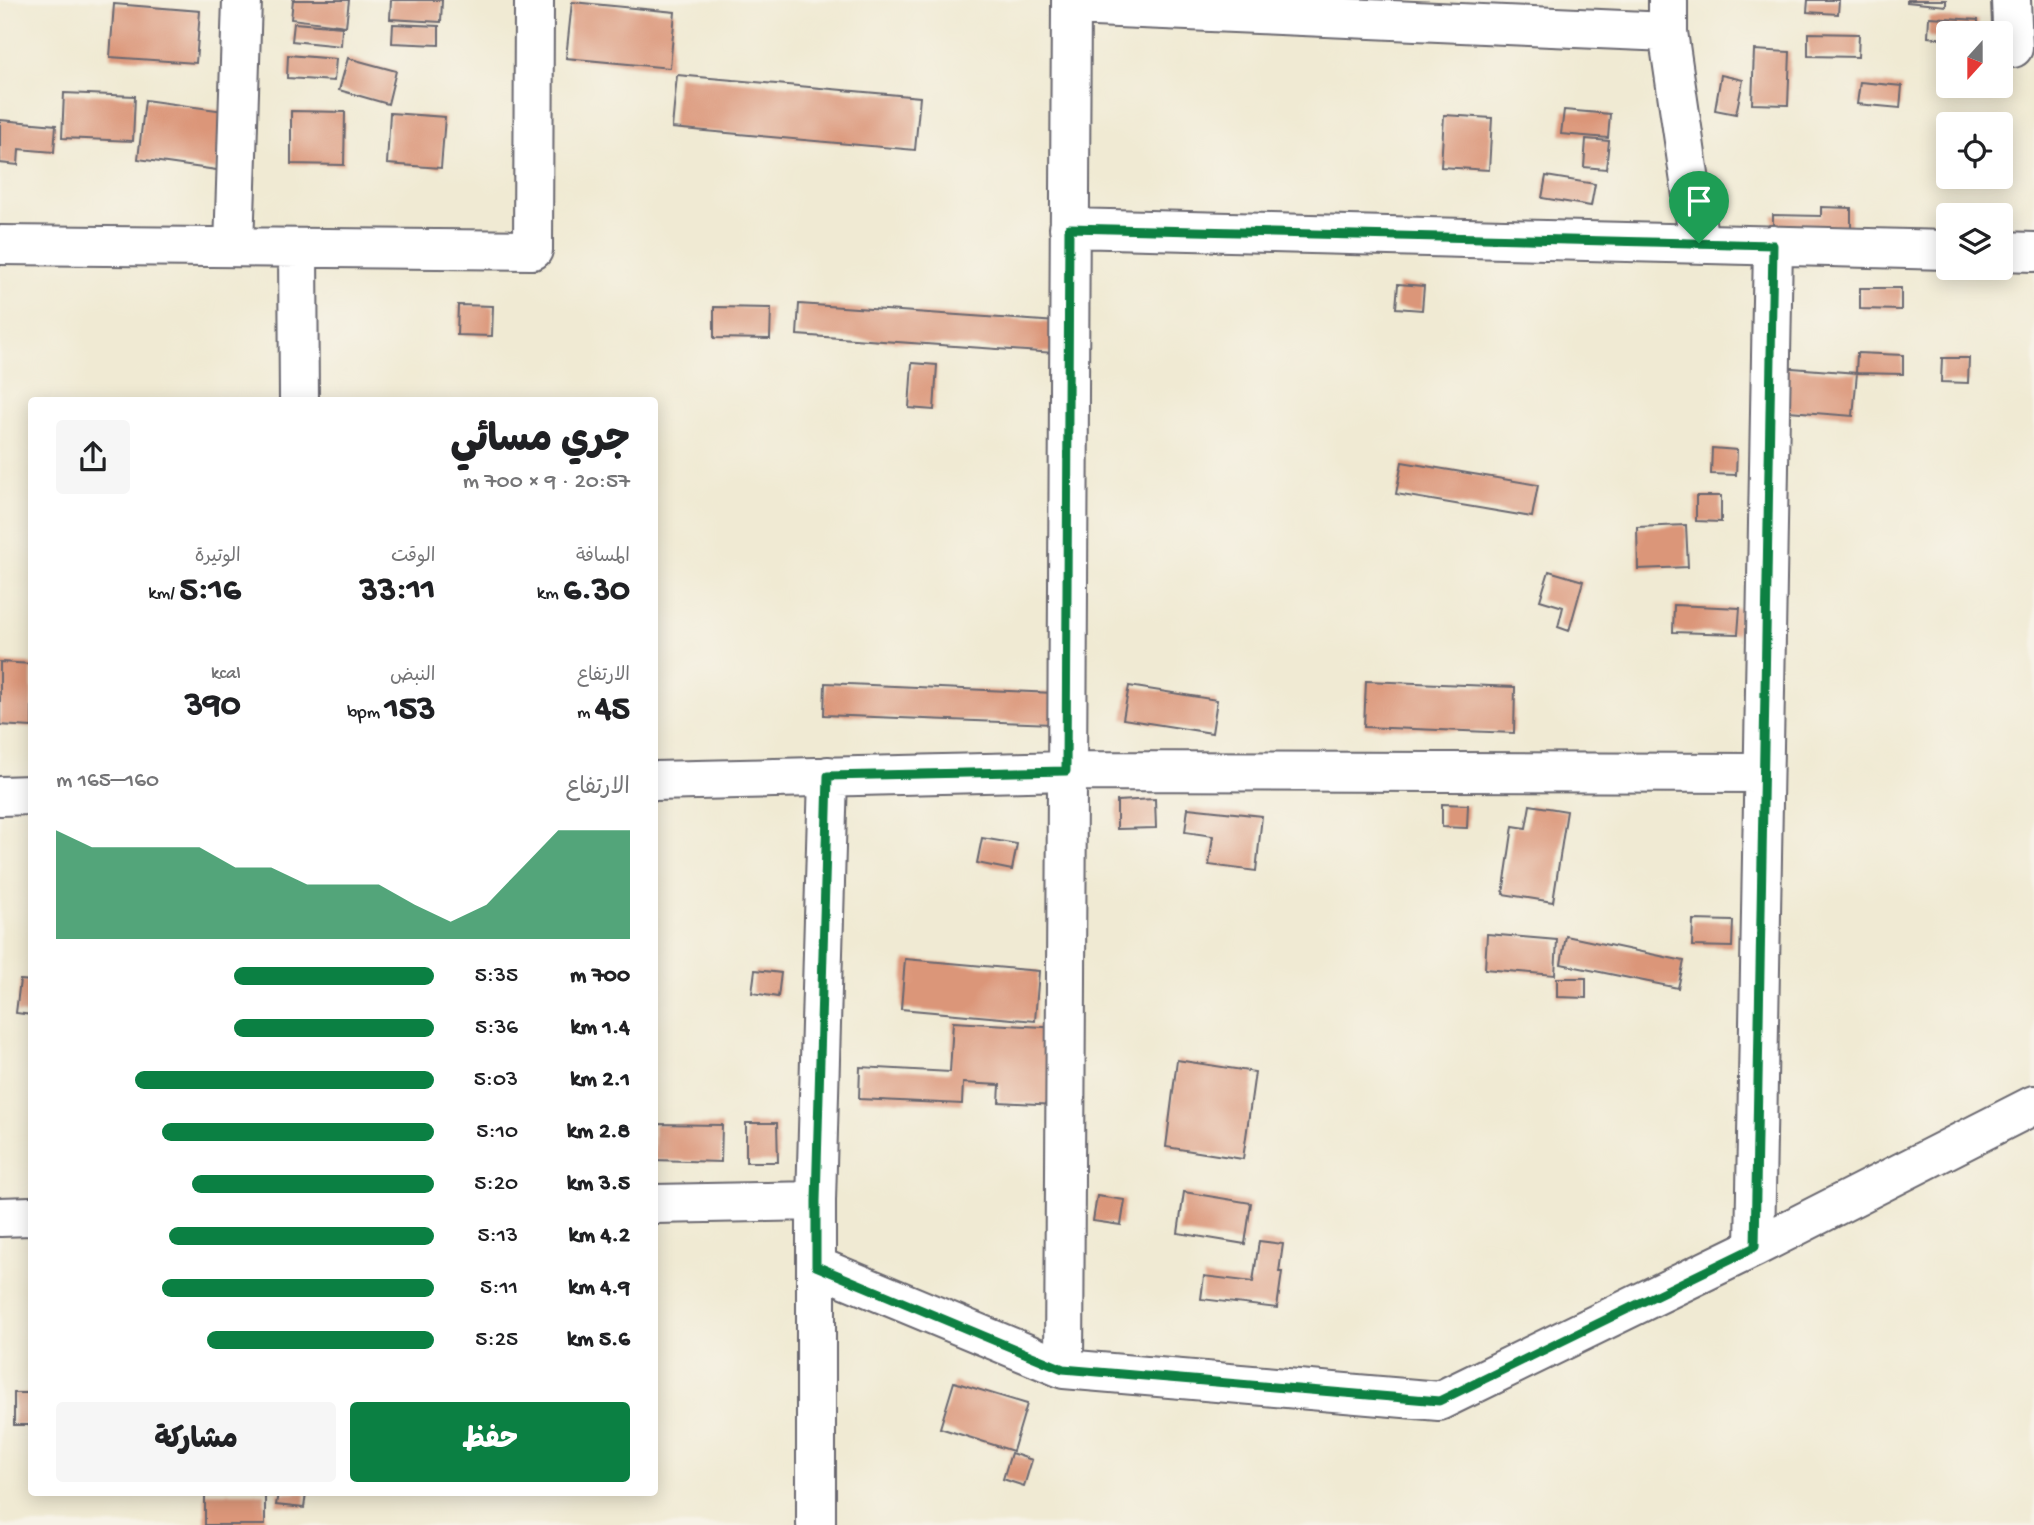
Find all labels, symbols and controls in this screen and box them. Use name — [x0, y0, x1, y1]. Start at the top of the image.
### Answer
north arrow — [1936, 21, 2012, 98]
map controls — [1936, 21, 2013, 280]
button: locate — [1936, 112, 2013, 189]
pin — [1669, 171, 1729, 243]
icon: arrive — [1680, 182, 1718, 220]
button: layers — [1936, 203, 2013, 280]
button: share — [56, 420, 130, 494]
text: جري مسائي — [451, 421, 630, 465]
text: 20:57 · 9 × 700 m — [463, 469, 630, 496]
text: الوتيرة — [195, 546, 241, 569]
text: الوقت — [391, 546, 435, 569]
text: المسافة — [576, 546, 630, 569]
text: 5:16 — [179, 571, 241, 612]
text: 33:11 — [360, 571, 435, 612]
text: 6.30 — [563, 571, 630, 612]
text: /km — [148, 583, 179, 606]
text: km — [537, 583, 563, 606]
text: kcal — [211, 663, 241, 686]
text: النبض — [390, 665, 435, 688]
text: الارتفاع — [577, 665, 630, 688]
text: 390 — [185, 686, 241, 727]
text: 153 — [385, 690, 435, 731]
text: 45 — [595, 690, 630, 731]
text: bpm — [347, 702, 385, 725]
text: m — [577, 702, 595, 725]
text: 160–165 m — [56, 768, 159, 795]
text: الارتفاع — [566, 775, 630, 802]
text: 5:35 — [475, 963, 518, 990]
text: 700 m — [570, 963, 630, 990]
text: 5:36 — [475, 1015, 518, 1042]
text: 1.4 km — [571, 1015, 630, 1042]
text: 5:03 — [474, 1067, 518, 1094]
text: 2.1 km — [570, 1067, 630, 1094]
text: 5:10 — [476, 1119, 518, 1146]
text: 2.8 km — [567, 1119, 630, 1146]
text: 5:20 — [474, 1171, 518, 1198]
text: 3.5 km — [567, 1171, 630, 1198]
text: 5:13 — [477, 1223, 518, 1250]
text: 4.2 km — [569, 1223, 630, 1250]
text: 5:11 — [480, 1275, 518, 1302]
text: 4.9 km — [568, 1275, 630, 1302]
text: 5:25 — [475, 1327, 518, 1354]
text: 5.6 km — [567, 1327, 630, 1354]
button: مشاركة — [56, 1402, 336, 1482]
button: حفظ — [350, 1402, 630, 1482]

